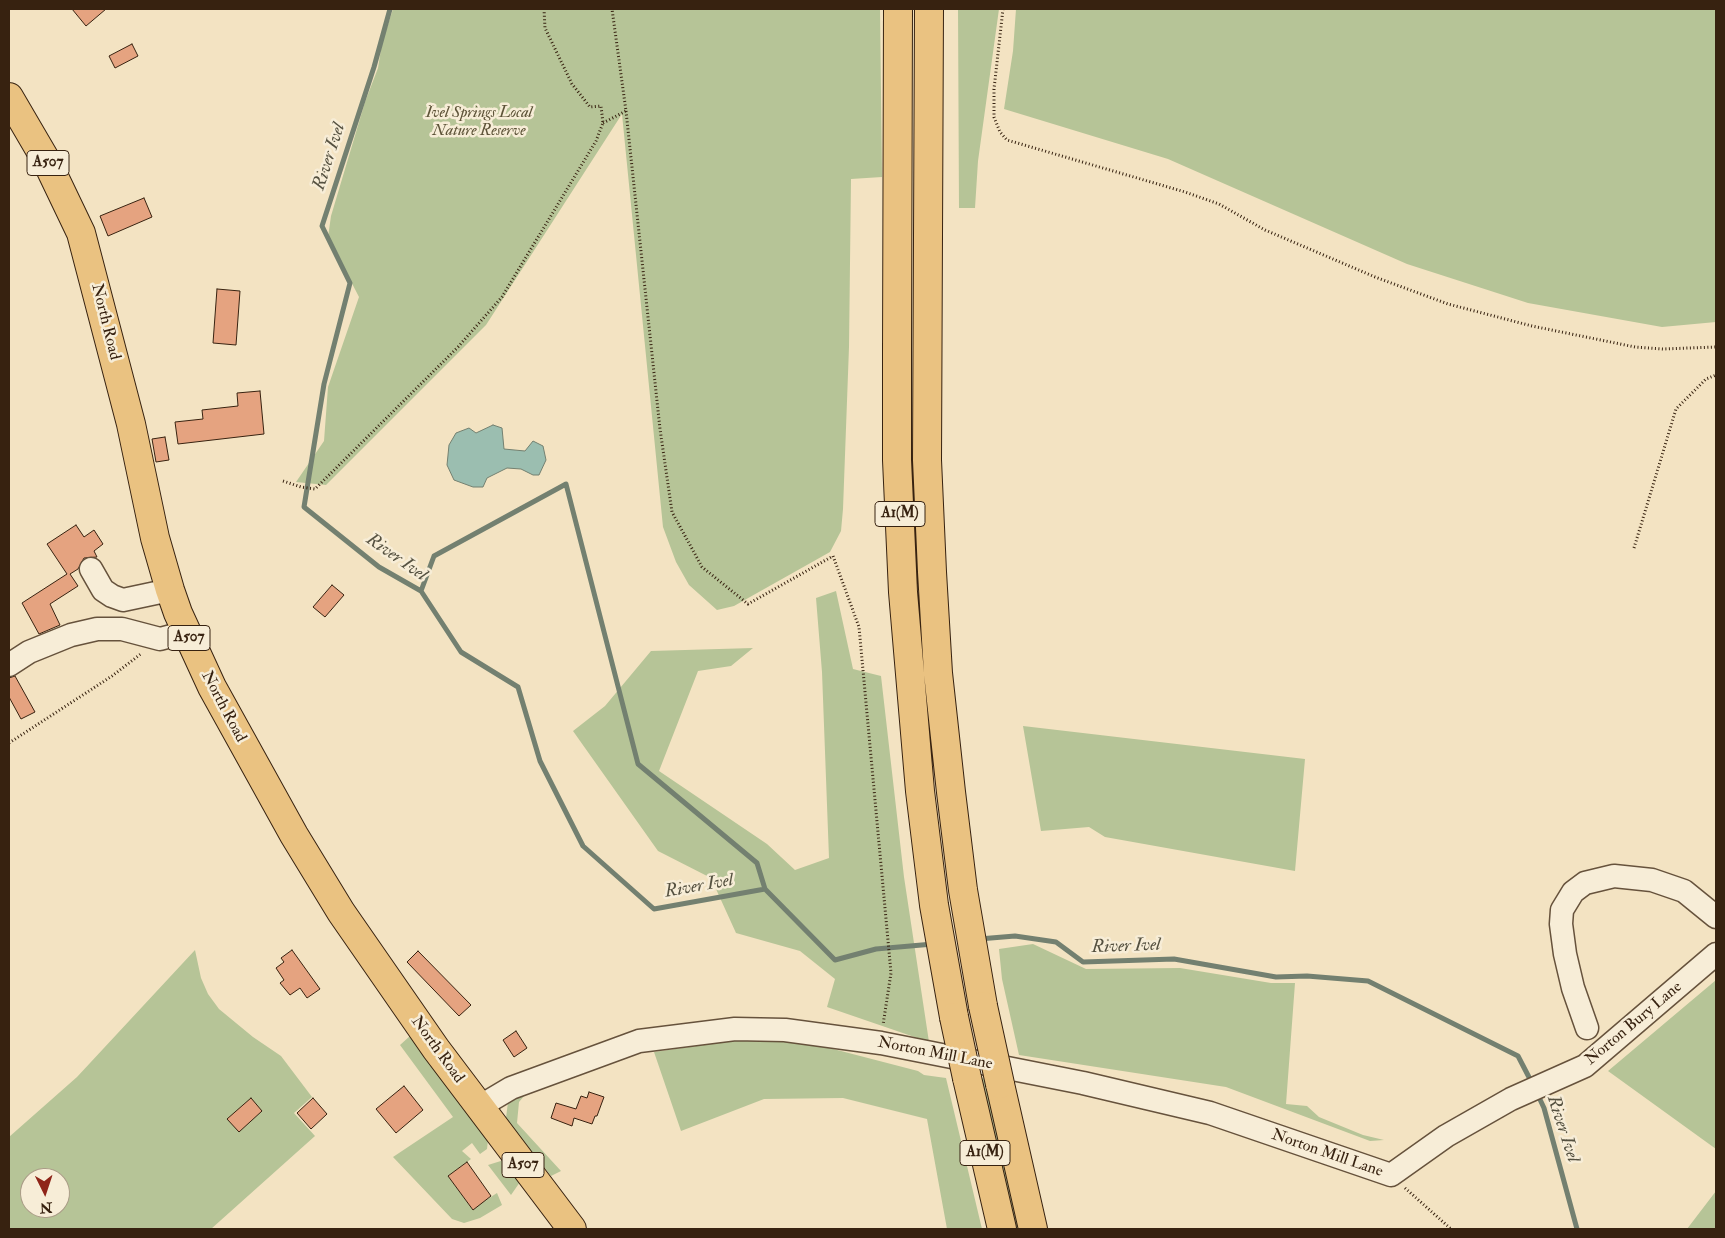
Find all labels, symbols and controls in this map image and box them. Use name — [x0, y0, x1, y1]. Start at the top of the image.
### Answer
park label: Ivel Springs Local Nature Reserve — [426, 104, 532, 142]
water label: River Ivel — [309, 121, 351, 193]
road number: A507 — [27, 150, 69, 176]
street label: North Road — [86, 282, 124, 362]
road number: A1(M) — [875, 502, 925, 526]
water label: River Ivel — [362, 529, 430, 587]
road number: A507 — [168, 626, 210, 650]
street label: North Road — [196, 668, 250, 746]
water label: River Ivel — [663, 870, 735, 904]
water label: River Ivel — [1091, 935, 1161, 959]
street label: Norton Bury Lane — [1582, 978, 1686, 1070]
street label: North Road — [406, 1013, 468, 1087]
street label: Norton Mill Lane — [876, 1033, 994, 1075]
water label: River Ivel — [1541, 1093, 1583, 1165]
street label: Norton Mill Lane — [1269, 1126, 1385, 1182]
road number: A1(M) — [960, 1140, 1010, 1166]
road number: A507 — [502, 1152, 544, 1178]
north arrow — [20, 1168, 70, 1218]
text: N — [39, 1199, 53, 1216]

